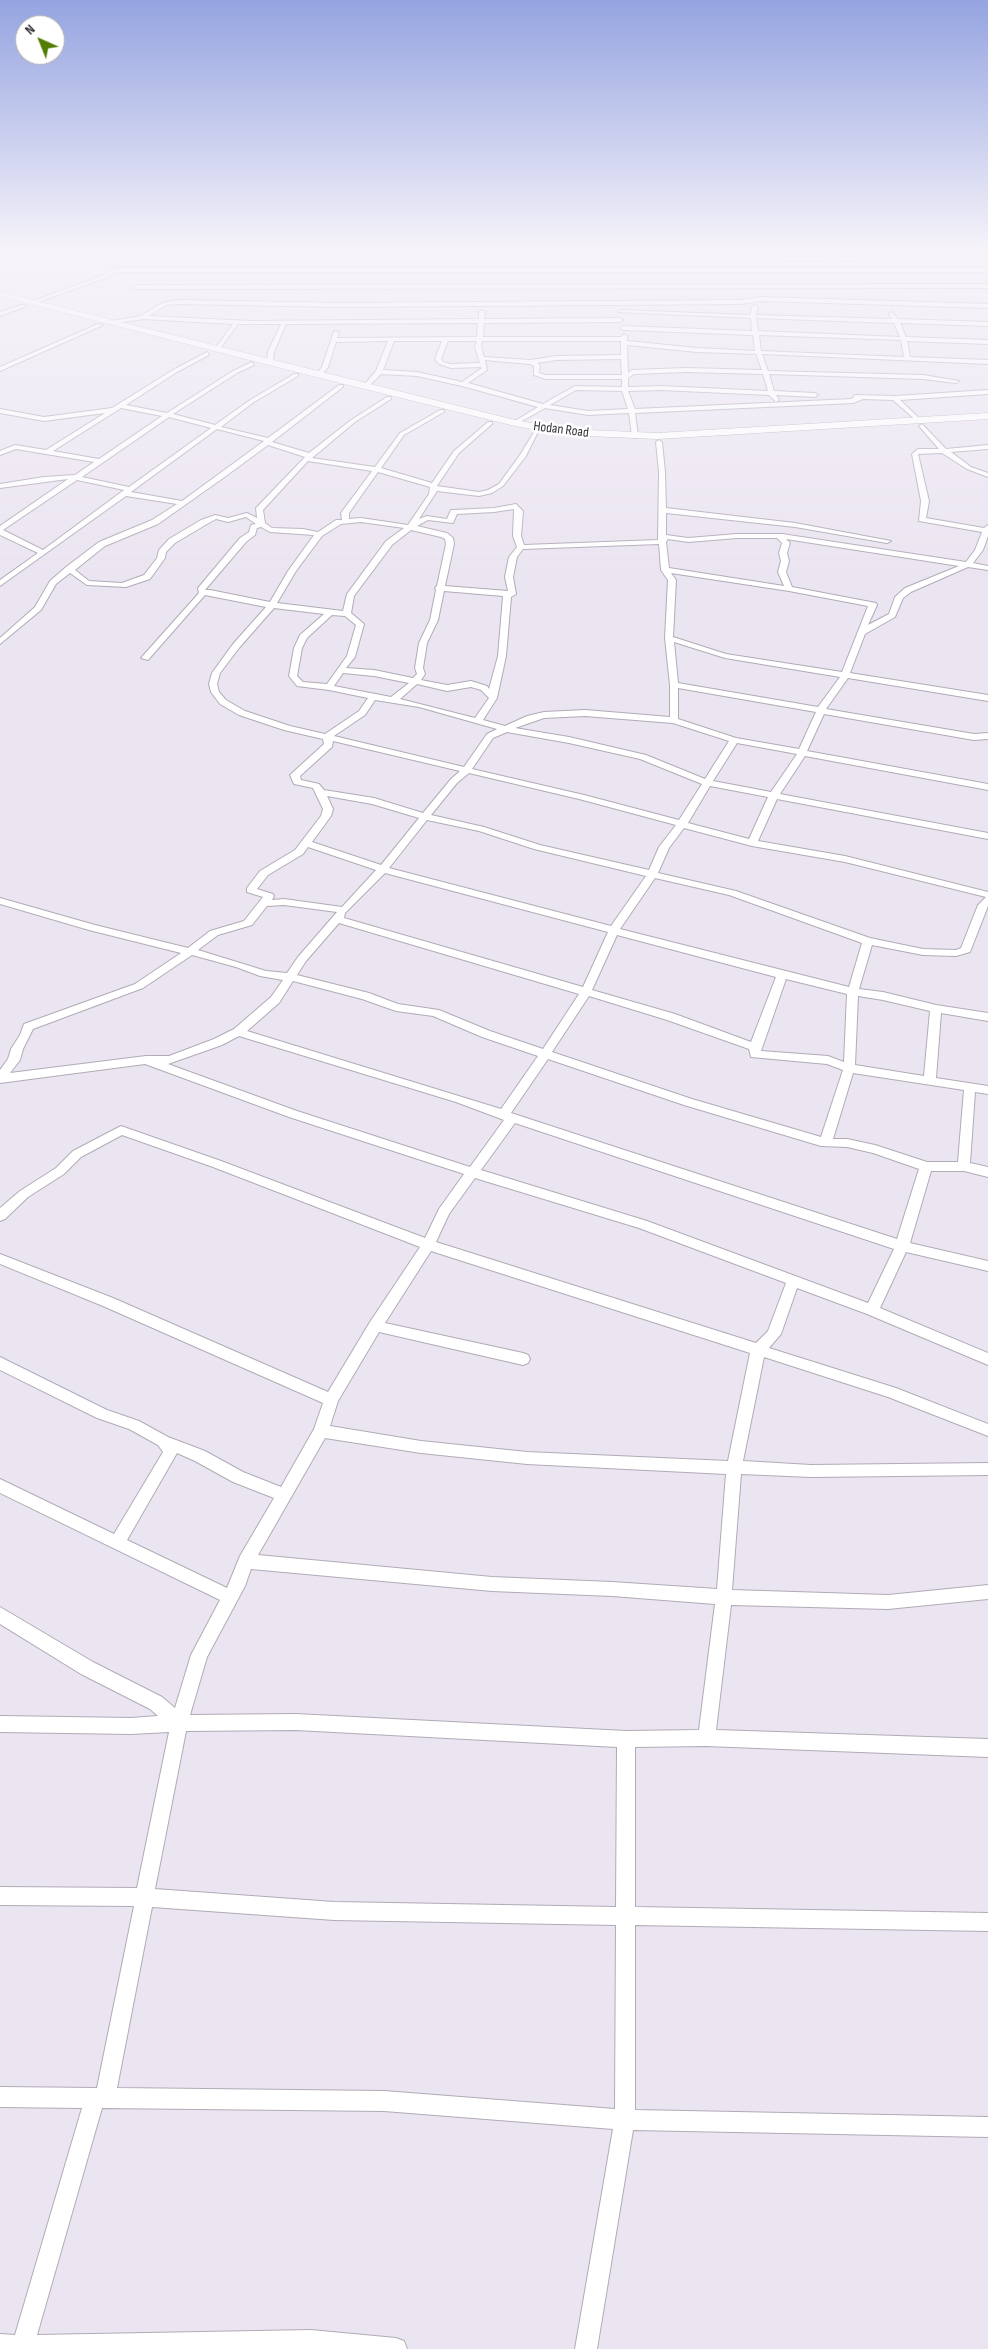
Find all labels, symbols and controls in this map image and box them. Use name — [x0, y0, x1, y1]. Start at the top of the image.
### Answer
north arrow — [15, 15, 65, 65]
text: N — [21, 21, 39, 38]
street label: Hodan Road — [532, 418, 590, 442]

